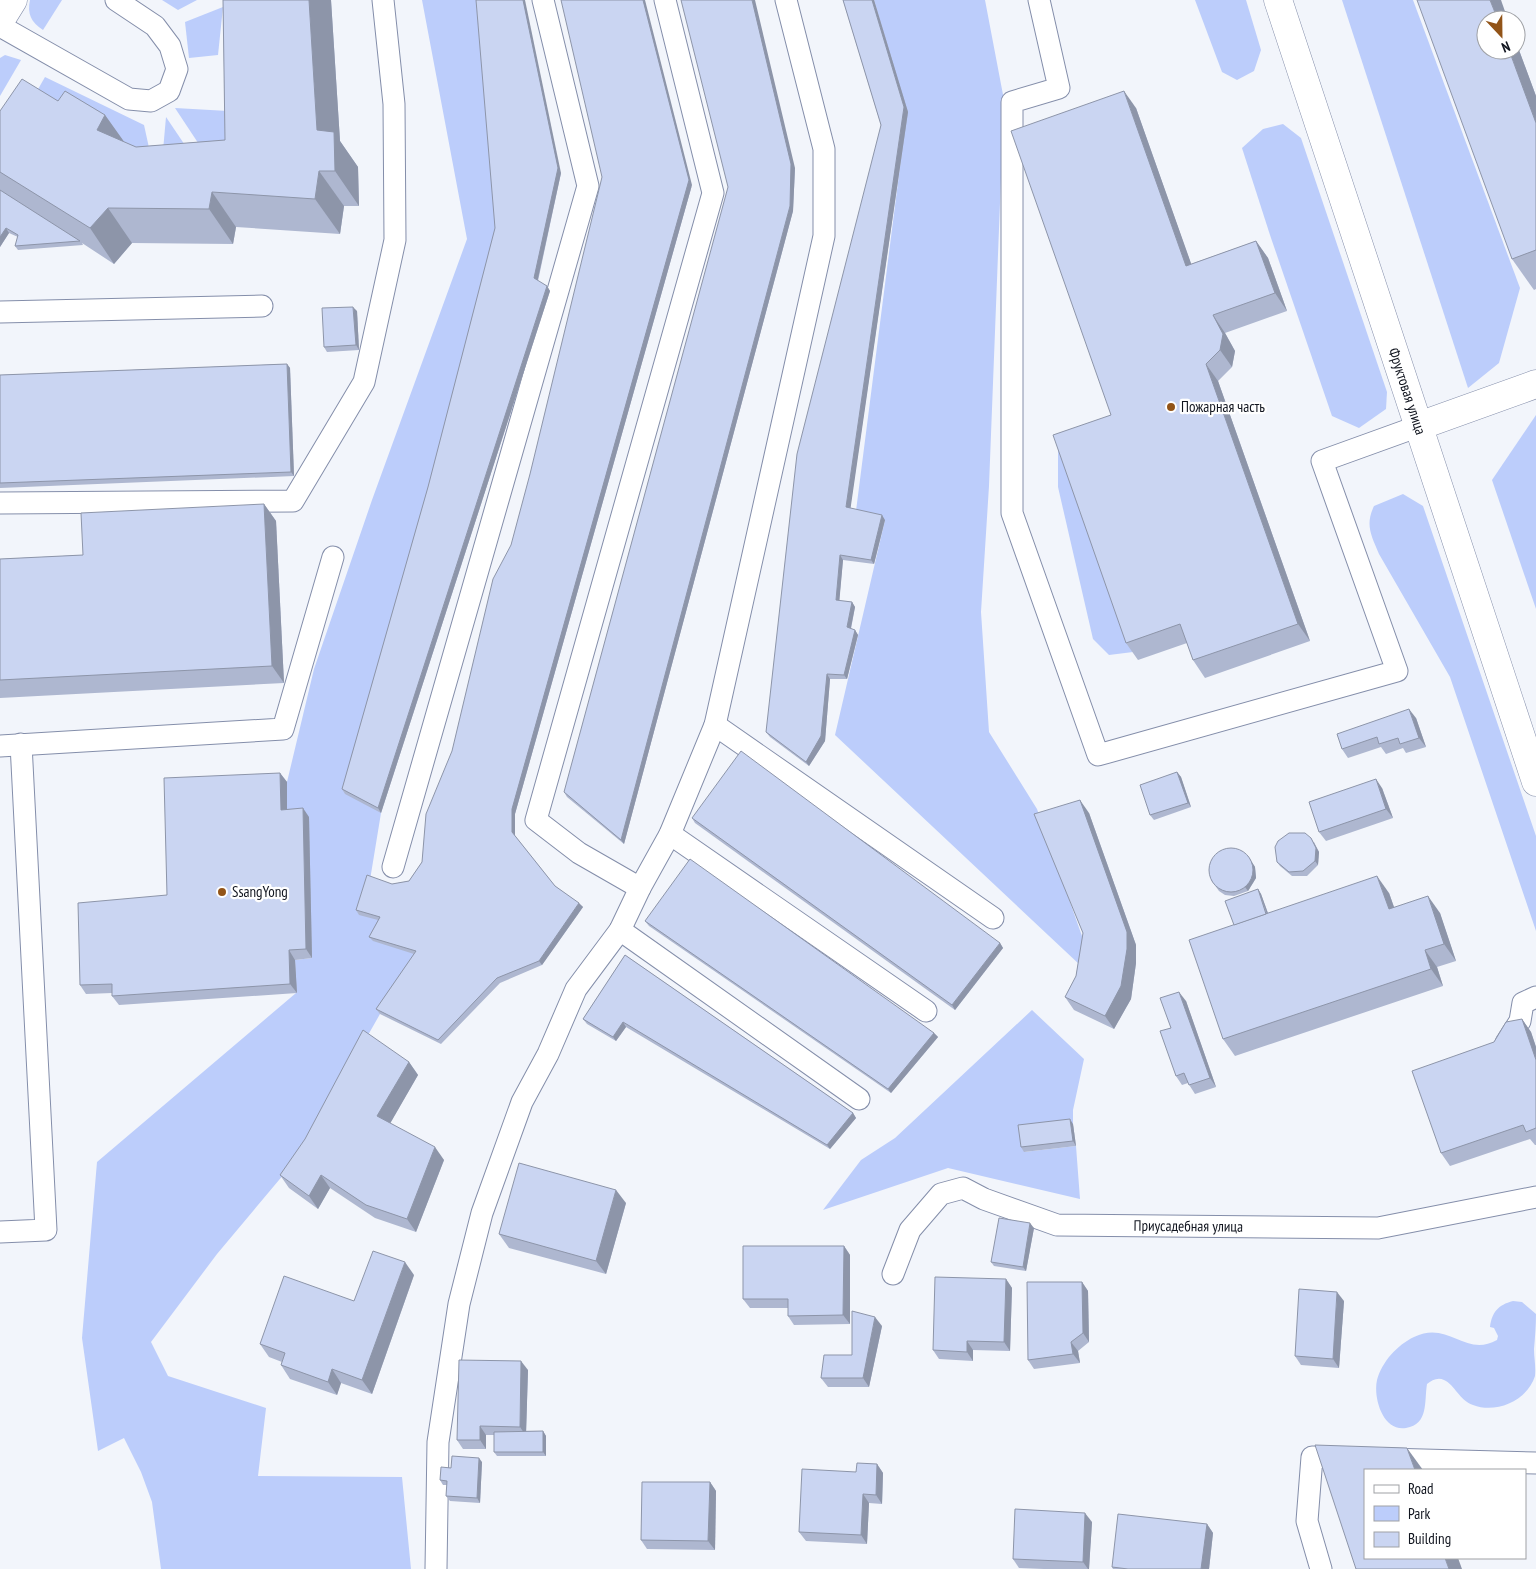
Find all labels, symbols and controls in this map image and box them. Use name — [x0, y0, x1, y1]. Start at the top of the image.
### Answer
north arrow — [1476, 10, 1526, 60]
text: N — [1499, 37, 1513, 57]
street label: Фруктовая улица — [1384, 345, 1431, 437]
place label: Пожарная часть — [1181, 397, 1265, 416]
marker: Пожарная часть — [1165, 401, 1177, 413]
place label: SsangYong — [232, 882, 288, 901]
marker: SsangYong — [216, 886, 228, 898]
street label: Приусадебная улица — [1133, 1216, 1243, 1236]
legend — [1364, 1469, 1526, 1559]
text: Road — [1408, 1479, 1434, 1498]
text: Park — [1408, 1504, 1430, 1523]
text: Building — [1408, 1529, 1451, 1548]

